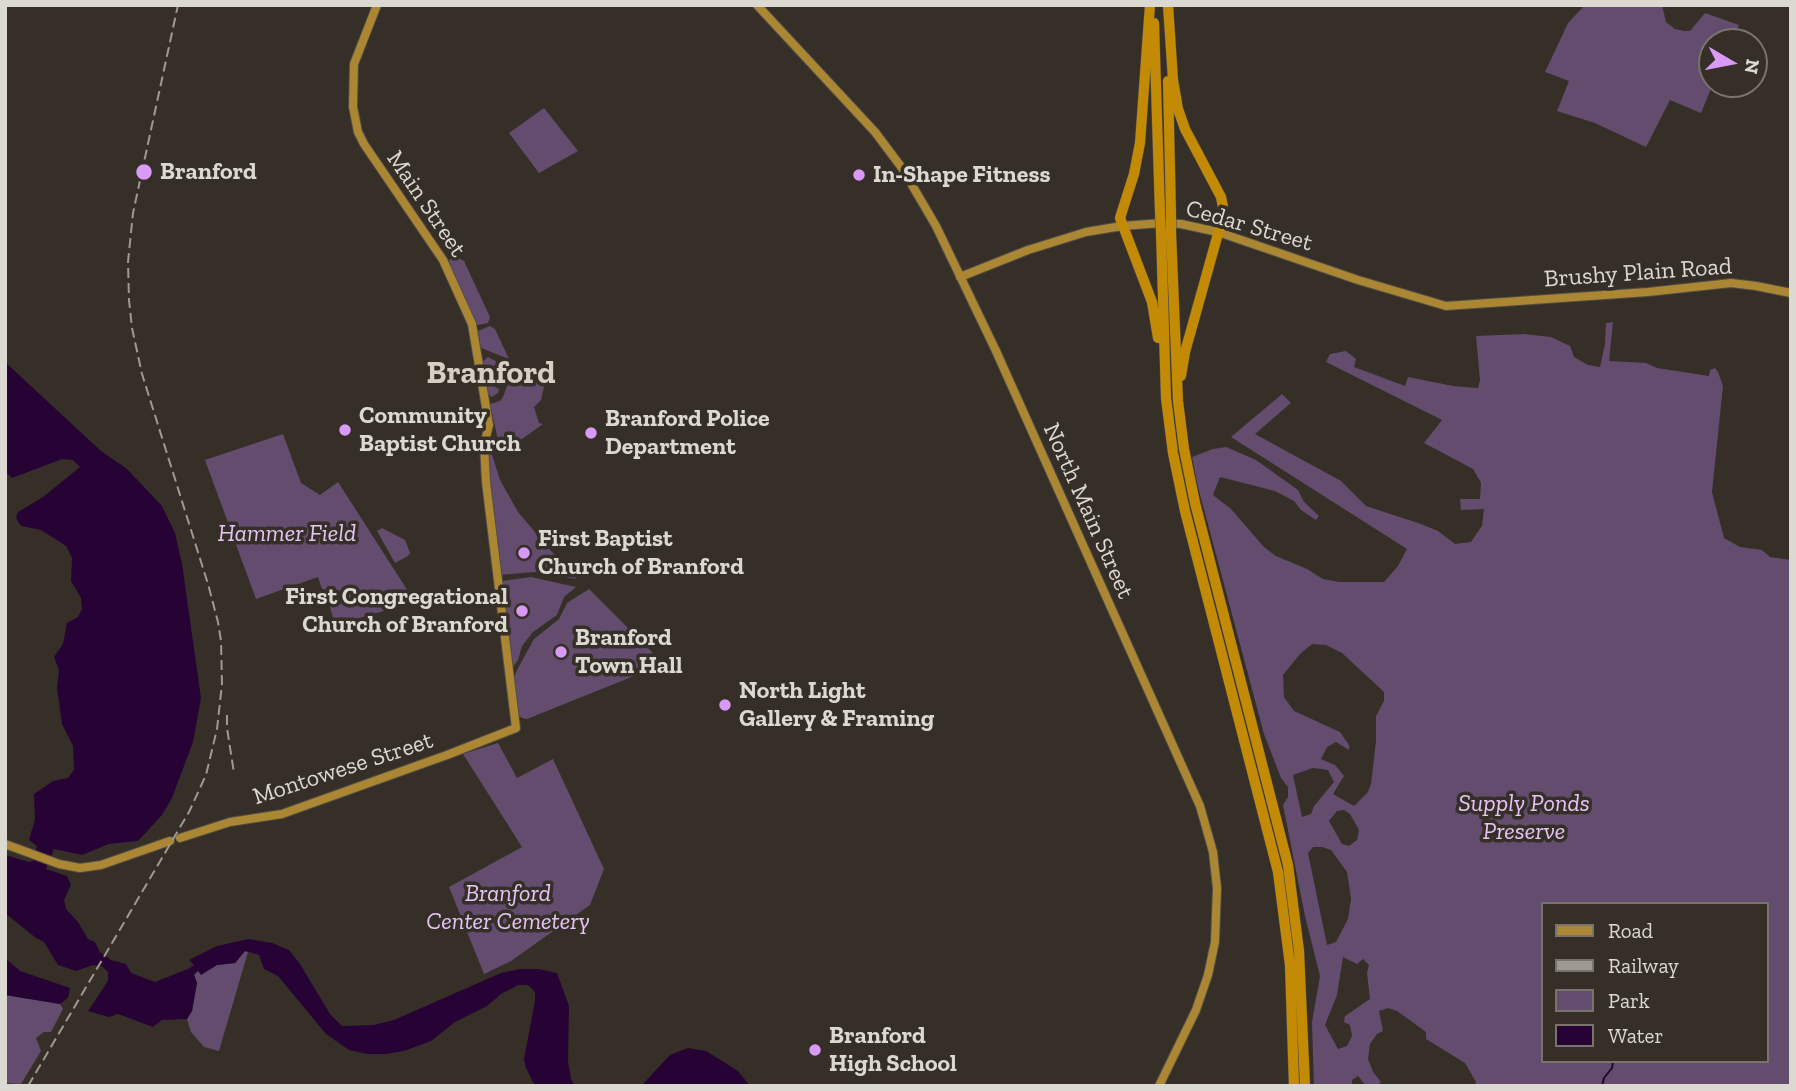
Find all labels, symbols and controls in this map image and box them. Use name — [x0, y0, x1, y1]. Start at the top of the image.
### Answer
north arrow — [1698, 28, 1768, 98]
text: N — [1740, 57, 1765, 75]
street label: Main Street — [380, 146, 472, 262]
place label: Branford — [160, 158, 257, 186]
place label: In-Shape Fitness — [873, 161, 1050, 189]
marker: Branford — [134, 162, 154, 182]
marker: In-Shape Fitness — [851, 167, 867, 183]
street label: Cedar Street — [1182, 194, 1316, 258]
street label: Brushy Plain Road — [1543, 252, 1733, 294]
district label: Branford — [426, 355, 556, 393]
place label: Community Baptist Church — [359, 402, 521, 458]
place label: Branford Police Department — [605, 405, 770, 461]
street label: North Main Street — [1036, 419, 1140, 603]
marker: Community Baptist Church — [337, 422, 353, 438]
marker: Branford Police Department — [583, 425, 599, 441]
park label: Hammer Field — [218, 520, 356, 548]
place label: First Baptist Church of Branford — [538, 525, 744, 581]
marker: First Baptist Church of Branford — [516, 545, 532, 561]
place label: First Congregational Church of Branford — [285, 583, 508, 639]
marker: First Congregational Church of Branford — [514, 603, 530, 619]
place label: Branford Town Hall — [575, 624, 683, 680]
marker: Branford Town Hall — [553, 644, 569, 660]
place label: North Light Gallery & Framing — [739, 677, 934, 733]
marker: North Light Gallery & Framing — [717, 697, 733, 713]
street label: Montowese Street — [249, 726, 437, 812]
park label: Supply Ponds Preserve — [1458, 790, 1590, 846]
park label: Branford Center Cemetery — [426, 880, 590, 936]
legend — [1540, 902, 1768, 1063]
text: Road — [1608, 918, 1653, 943]
text: Railway — [1608, 953, 1679, 978]
text: Park — [1608, 988, 1650, 1013]
place label: Branford High School — [829, 1022, 957, 1078]
text: Water — [1608, 1023, 1663, 1048]
marker: Branford High School — [807, 1042, 823, 1058]

